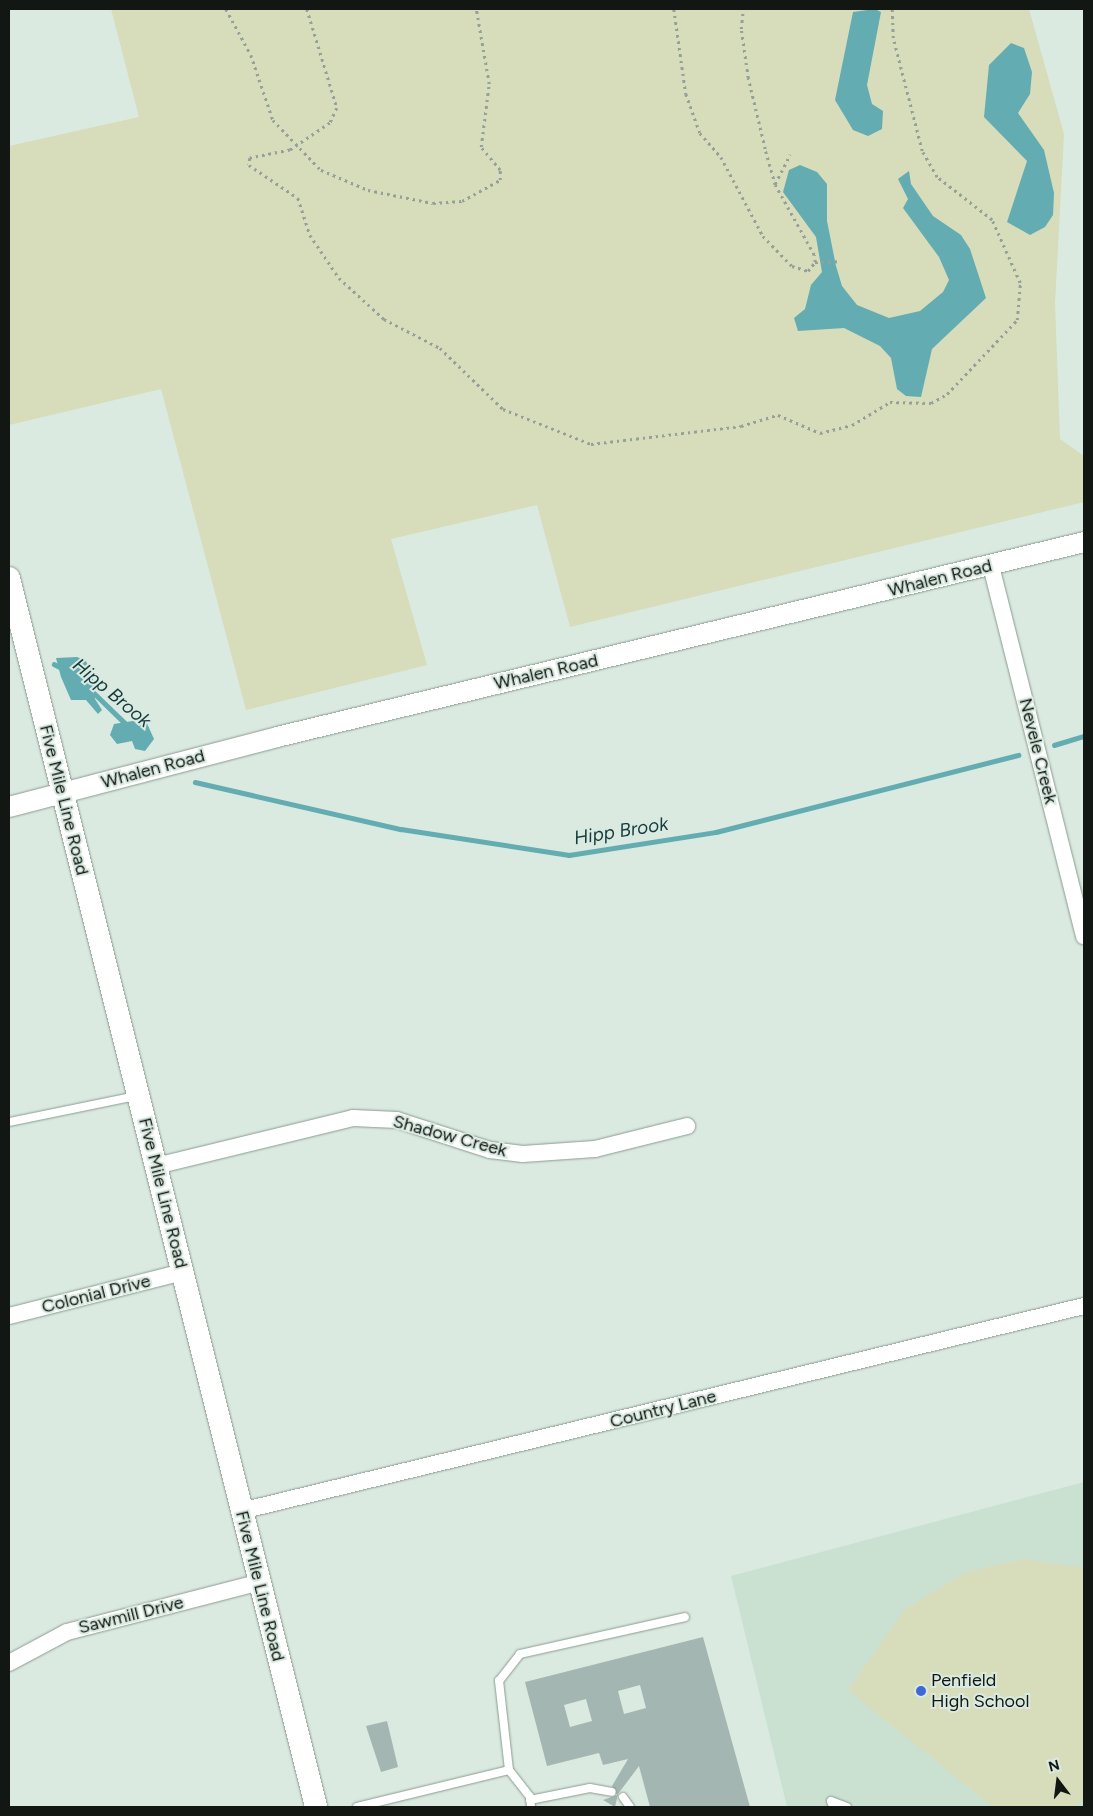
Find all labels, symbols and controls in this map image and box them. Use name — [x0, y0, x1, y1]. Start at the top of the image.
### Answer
street label: Whalen Road — [886, 555, 994, 601]
street label: Whalen Road — [492, 650, 600, 694]
water label: Hipp Brook — [68, 654, 156, 732]
street label: Nevele Creek — [1014, 696, 1062, 806]
street label: Five Mile Line Road — [35, 723, 93, 877]
street label: Whalen Road — [99, 745, 207, 793]
water label: Hipp Brook — [572, 812, 670, 850]
street label: Shadow Creek — [391, 1110, 509, 1162]
street label: Five Mile Line Road — [134, 1116, 192, 1270]
street label: Colonial Drive — [39, 1270, 153, 1318]
street label: Country Lane — [608, 1385, 718, 1433]
street label: Five Mile Line Road — [231, 1509, 289, 1663]
street label: Sawmill Drive — [76, 1591, 186, 1639]
place label: Penfield High School — [931, 1670, 1029, 1712]
marker: Penfield High School — [915, 1685, 927, 1697]
north arrow — [1033, 1756, 1083, 1806]
text: N — [1047, 1756, 1061, 1776]

